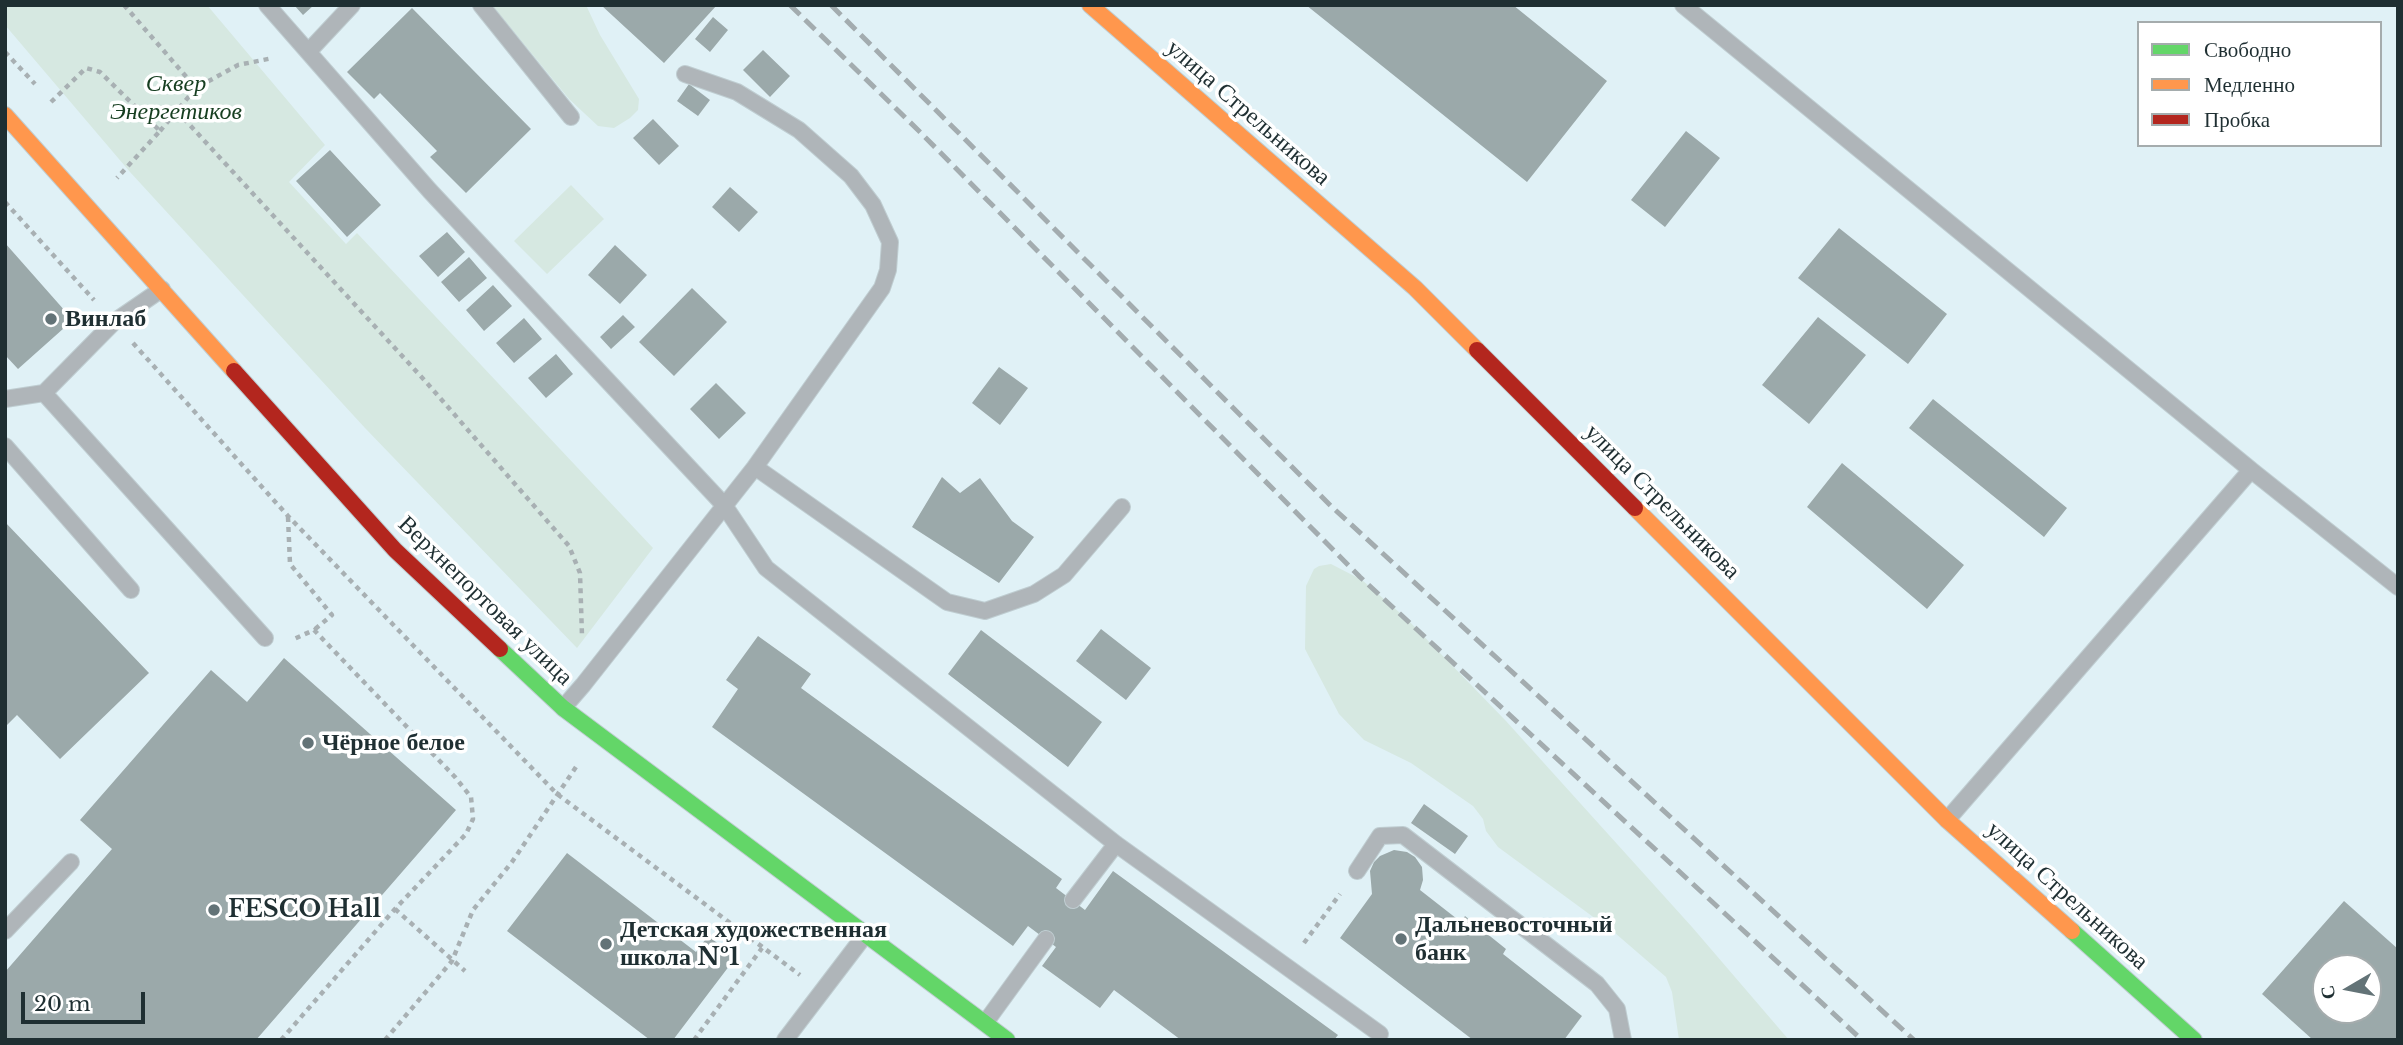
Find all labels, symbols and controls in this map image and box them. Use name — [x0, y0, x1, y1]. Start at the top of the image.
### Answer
legend — [2137, 21, 2382, 147]
street label: улица Стрельникова — [1160, 34, 1336, 192]
text: Свободно — [2204, 37, 2291, 63]
park label: Сквер Энергетиков — [110, 70, 242, 126]
text: Медленно — [2204, 72, 2295, 98]
text: Пробка — [2204, 107, 2270, 133]
place label: Винлаб — [65, 305, 146, 333]
marker: Винлаб — [43, 311, 59, 327]
street label: улица Стрельникова — [1578, 418, 1746, 586]
street label: Верхнепортовая улица — [392, 510, 578, 692]
place label: Чёрное белое — [322, 729, 465, 757]
marker: Чёрное белое — [300, 735, 316, 751]
street label: улица Стрельникова — [1980, 816, 2154, 976]
place label: FESCO Hall — [228, 896, 381, 924]
marker: FESCO Hall — [206, 902, 222, 918]
place label: Дальневосточный банк — [1415, 911, 1613, 967]
place label: Детская художественная школа №1 — [620, 916, 887, 972]
marker: Дальневосточный банк — [1393, 931, 1409, 947]
marker: Детская художественная школа №1 — [598, 936, 614, 952]
north arrow — [2312, 954, 2382, 1024]
scale bar — [24, 978, 149, 1022]
text: С — [2315, 984, 2340, 1001]
text: 20 m — [34, 991, 91, 1017]

